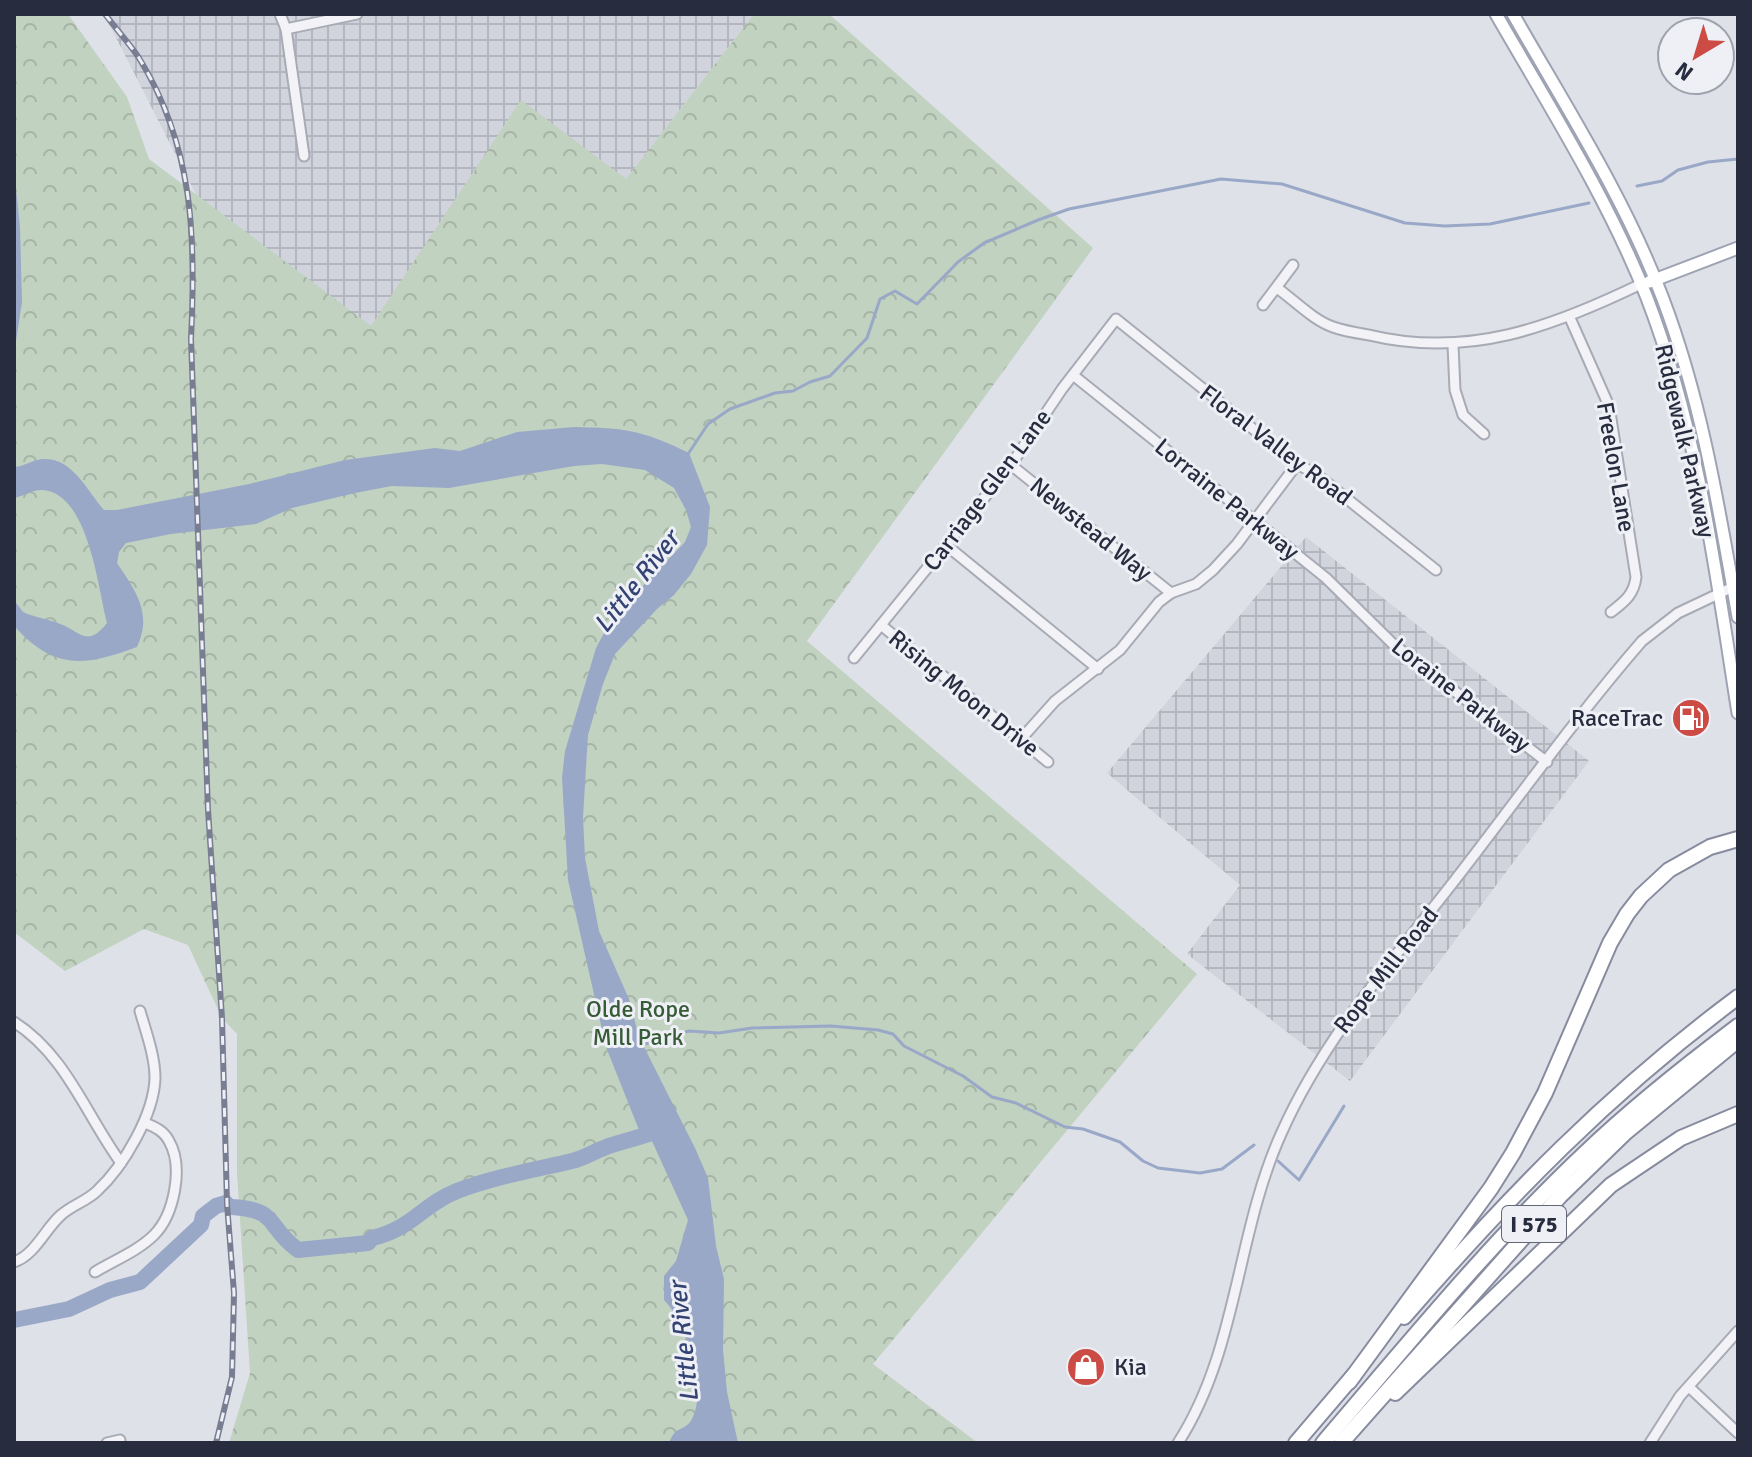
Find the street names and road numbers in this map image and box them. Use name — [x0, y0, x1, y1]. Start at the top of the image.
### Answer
street label: Ridgewalk Parkway — [1648, 341, 1722, 541]
street label: Floral Valley Road — [1194, 378, 1358, 512]
street label: Freelon Lane — [1590, 400, 1642, 534]
street label: Carriage Glen Lane — [916, 403, 1058, 577]
street label: Lorraine Parkway — [1149, 432, 1305, 566]
street label: Newstead Way — [1024, 471, 1158, 587]
street label: Rising Moon Drive — [883, 623, 1045, 763]
street label: Loraine Parkway — [1385, 631, 1537, 759]
street label: Rope Mill Road — [1327, 901, 1445, 1039]
road number: I 575 — [1502, 1206, 1566, 1242]

